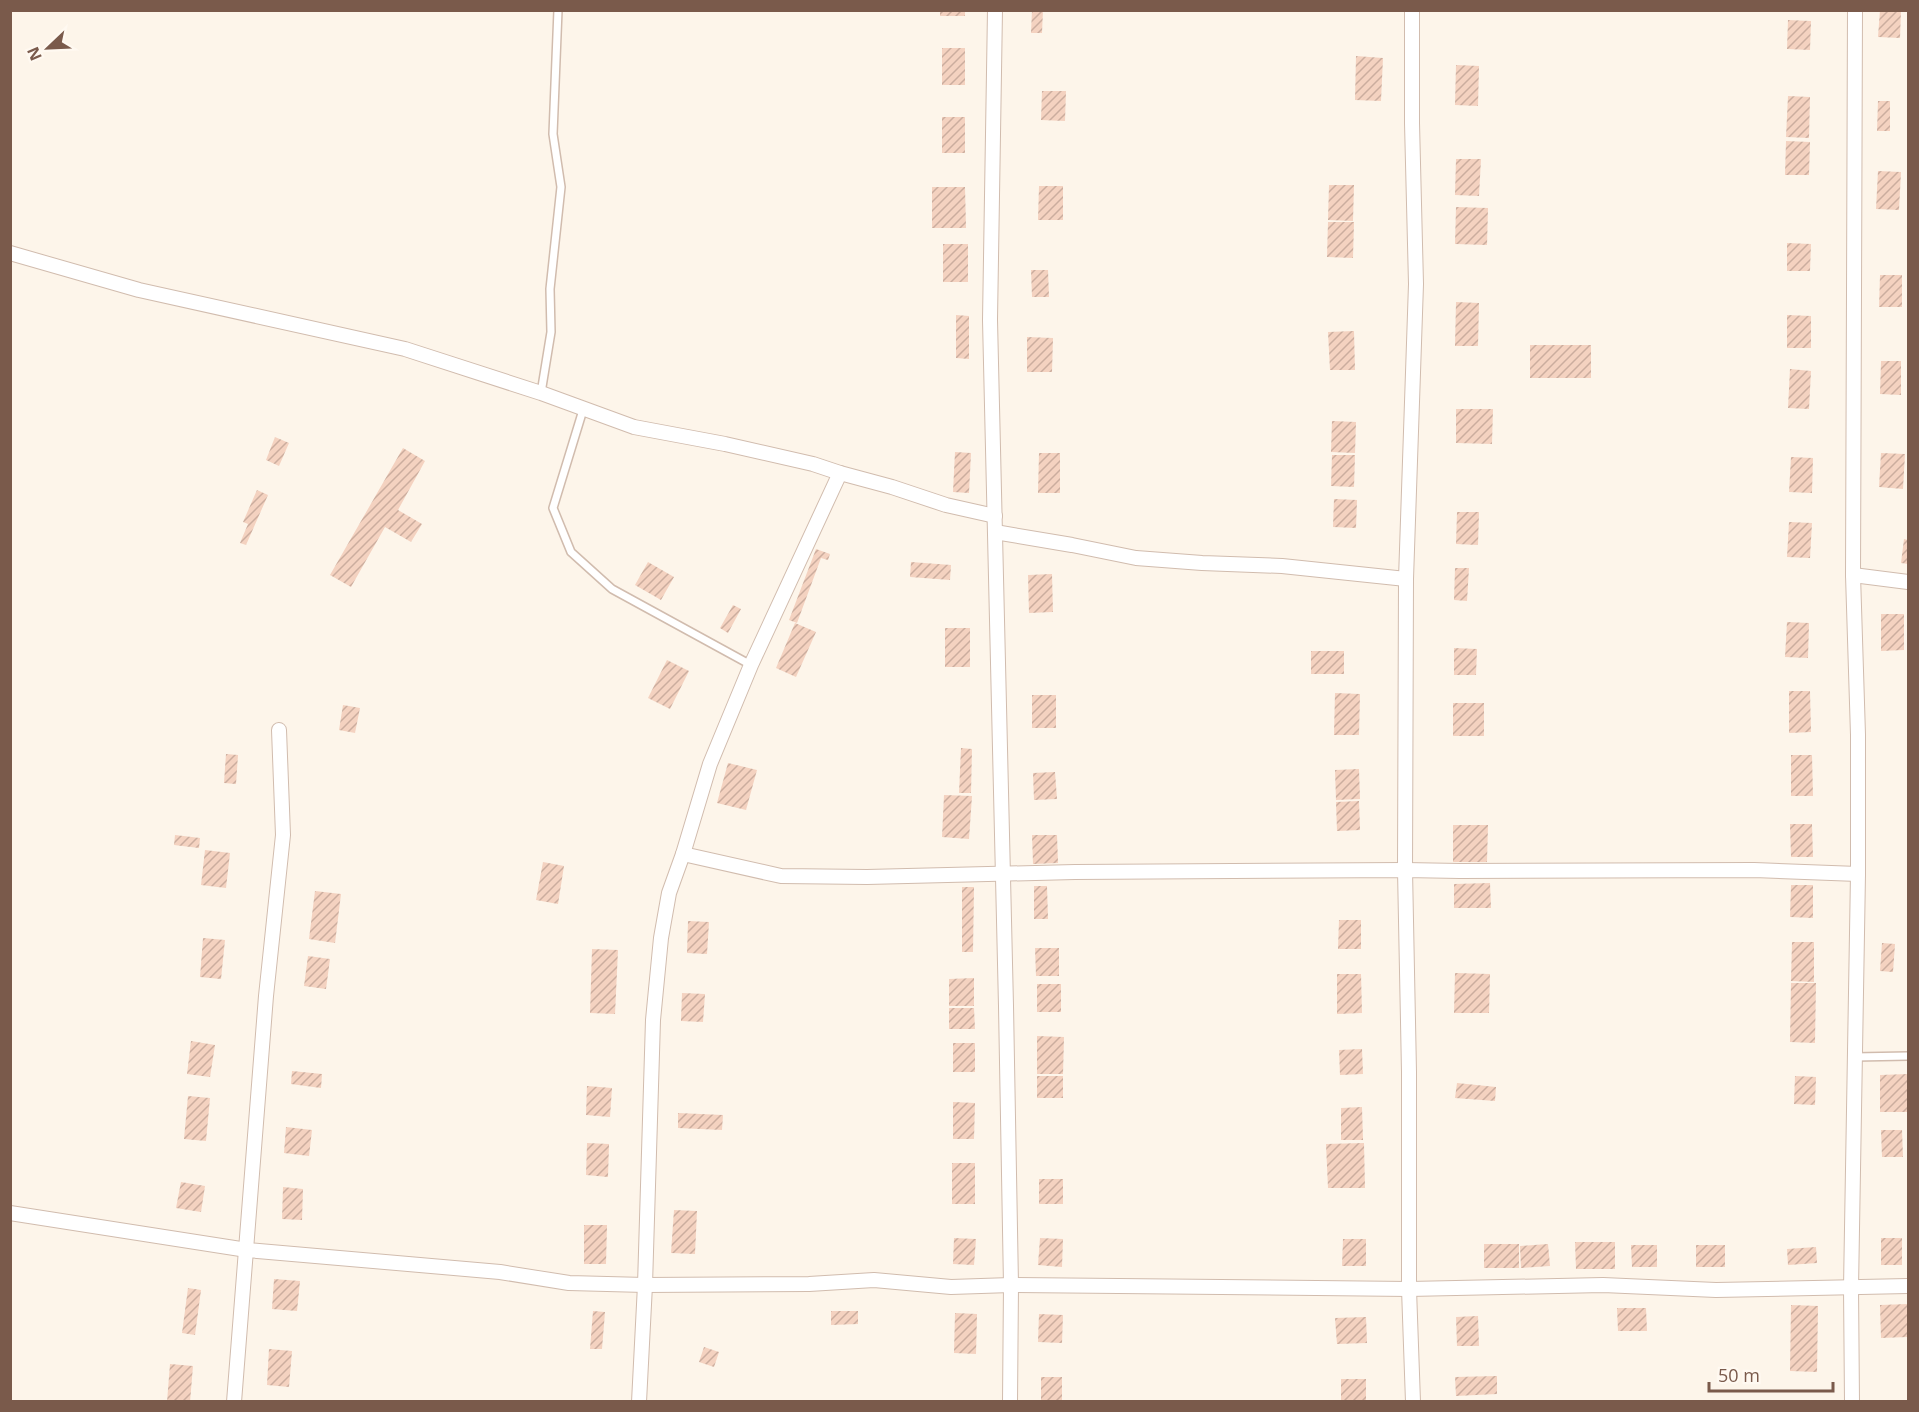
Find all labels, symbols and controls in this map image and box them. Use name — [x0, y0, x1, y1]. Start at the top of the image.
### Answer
north arrow — [18, 18, 78, 78]
text: N — [22, 44, 47, 64]
scale bar — [1709, 1355, 1834, 1393]
text: 50 m — [1718, 1363, 1760, 1387]

